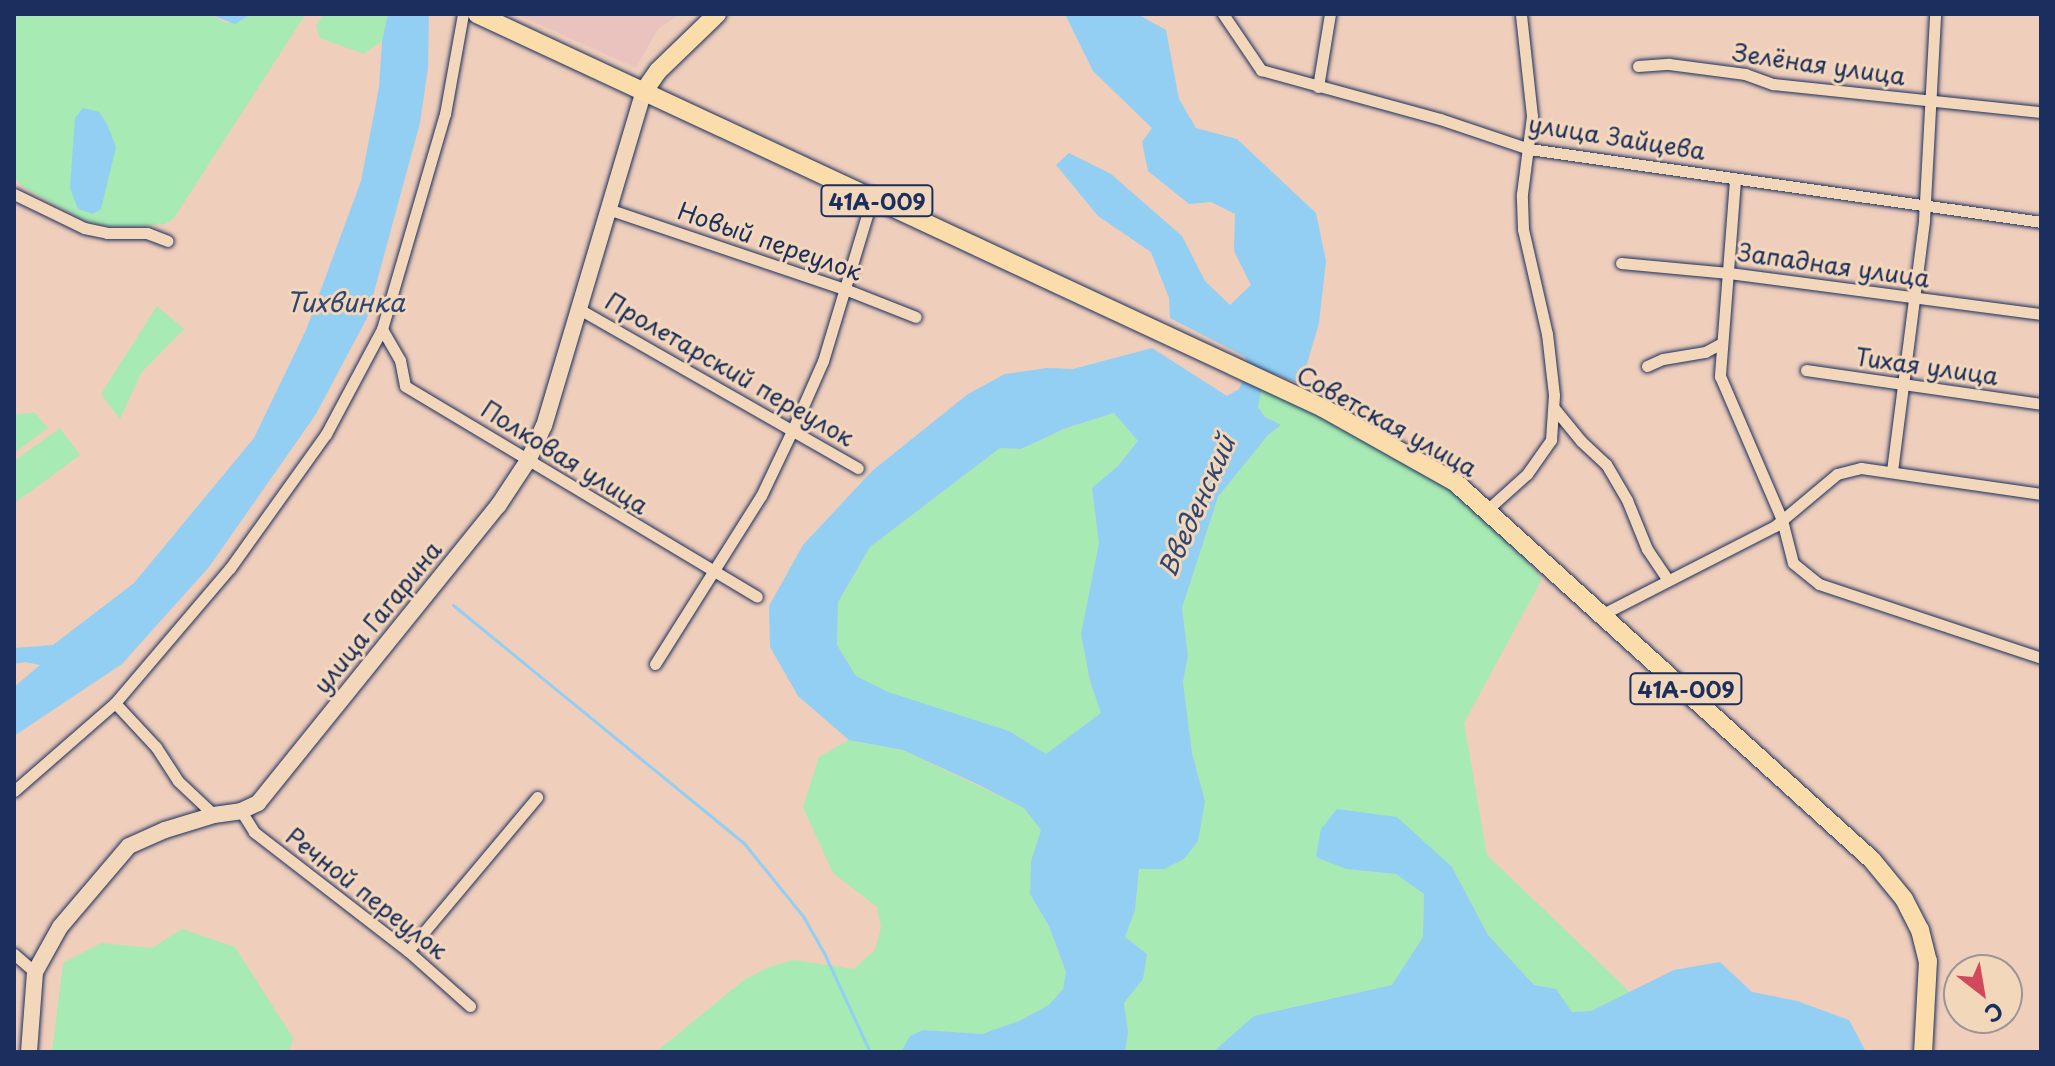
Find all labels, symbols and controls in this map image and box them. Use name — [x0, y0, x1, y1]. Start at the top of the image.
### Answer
street label: Зелёная улица — [1730, 38, 1908, 90]
street label: улица Зайцева — [1526, 109, 1708, 165]
road number: 41А-009 — [819, 183, 935, 219]
street label: Новый переулок — [674, 196, 866, 286]
street label: Западная улица — [1736, 237, 1932, 293]
water label: Тихвинка — [285, 286, 405, 318]
street label: Пролетарский переулок — [601, 286, 859, 452]
street label: Тихая улица — [1853, 342, 2001, 390]
street label: Советская улица — [1291, 359, 1483, 483]
street label: Полковая улица — [476, 394, 654, 520]
water label: Введенский — [1151, 431, 1241, 581]
street label: улица Гагарина — [307, 535, 447, 699]
road number: 41А-009 — [1628, 671, 1744, 707]
street label: Речной переулок — [280, 821, 454, 965]
north arrow — [1943, 954, 2023, 1034]
text: С — [1979, 995, 2010, 1032]

